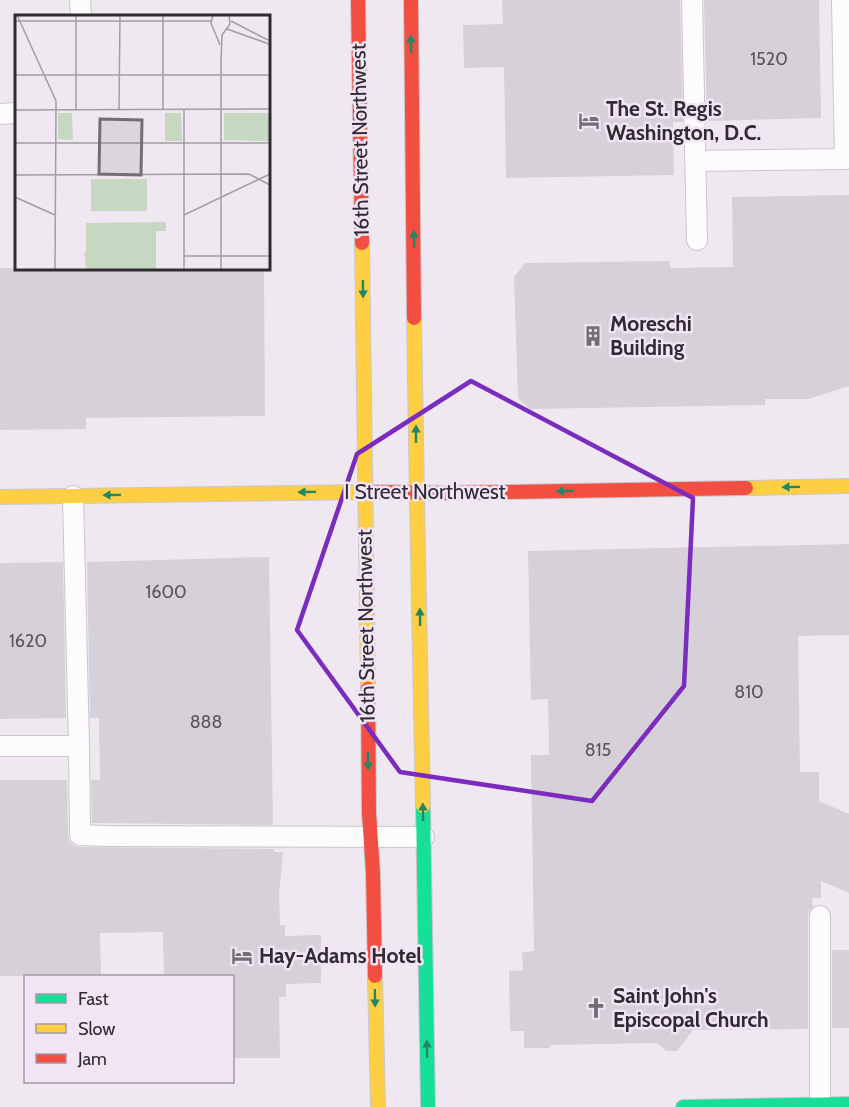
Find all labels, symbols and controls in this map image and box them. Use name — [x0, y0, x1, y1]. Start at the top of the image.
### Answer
inset map — [15, 15, 270, 270]
one-way arrow — [406, 35, 416, 54]
street label: 16th Street Northwest — [345, 43, 374, 237]
house number: 1520 — [750, 48, 788, 70]
place label: The St. Regis Washington, D.C. — [606, 96, 761, 145]
hotel icon: The St. Regis Washington, D.C. — [577, 109, 601, 133]
one-way arrow — [409, 230, 418, 249]
one-way arrow — [358, 280, 368, 299]
place label: Moreschi Building — [610, 311, 692, 360]
building icon: Moreschi Building — [581, 324, 605, 348]
one-way arrow — [411, 425, 421, 444]
street label: I Street Northwest — [344, 479, 506, 504]
one-way arrow — [781, 482, 800, 492]
one-way arrow — [556, 486, 575, 496]
one-way arrow — [297, 488, 316, 497]
one-way arrow — [102, 491, 121, 500]
street label: 16th Street Northwest — [351, 529, 380, 723]
house number: 1600 — [145, 581, 187, 603]
one-way arrow — [415, 607, 425, 626]
house number: 1620 — [9, 630, 47, 652]
house number: 810 — [734, 681, 764, 703]
house number: 888 — [190, 711, 222, 733]
house number: 815 — [585, 739, 611, 761]
one-way arrow — [363, 752, 373, 771]
one-way arrow — [419, 802, 428, 821]
place label: Hay-Adams Hotel — [259, 943, 422, 968]
hotel icon: Hay-Adams Hotel — [230, 944, 254, 968]
legend — [24, 975, 234, 1083]
place label: Saint John's Episcopal Church — [613, 983, 769, 1032]
text: Fast — [78, 988, 109, 1010]
one-way arrow — [371, 988, 380, 1007]
church icon: Saint John's Episcopal Church — [584, 996, 608, 1020]
text: Slow — [78, 1018, 115, 1040]
one-way arrow — [422, 1039, 432, 1058]
text: Jam — [77, 1048, 107, 1070]

